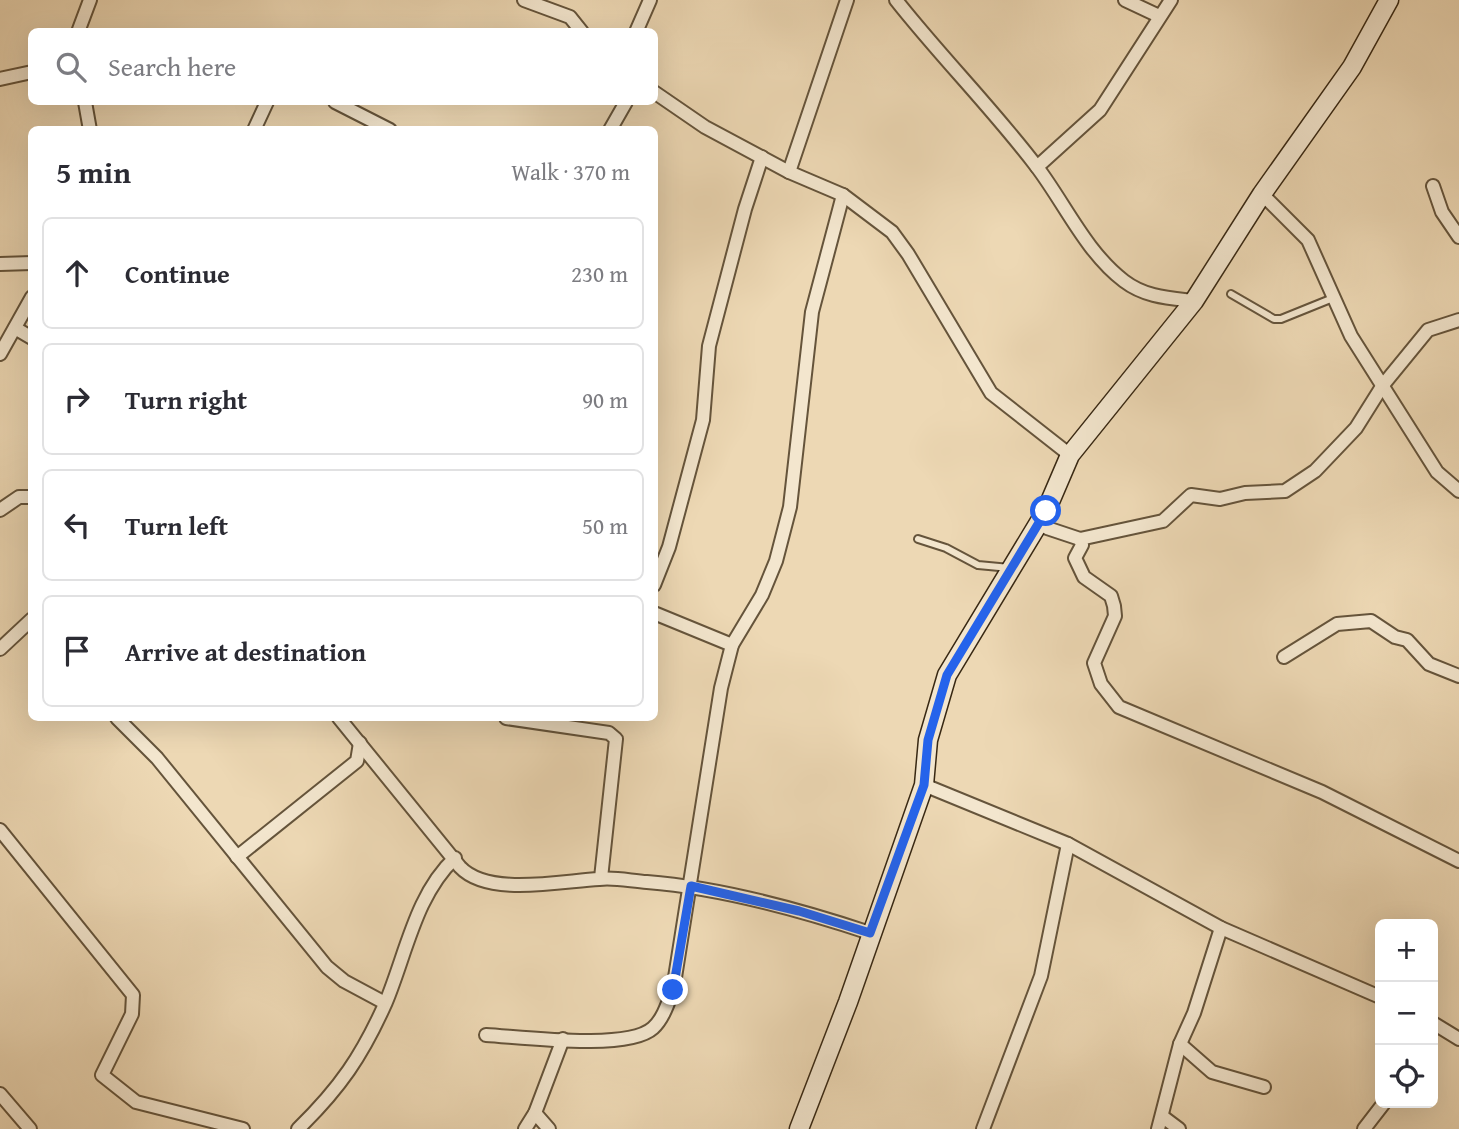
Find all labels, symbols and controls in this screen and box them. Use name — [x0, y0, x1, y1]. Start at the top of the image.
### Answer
search box — [28, 28, 658, 105]
text: Search here — [108, 47, 236, 86]
icon: search — [52, 48, 90, 86]
text: 5 min — [56, 150, 131, 194]
text: Walk · 370 m — [511, 155, 630, 188]
icon: ahead — [58, 254, 96, 292]
text: Continue — [125, 254, 230, 293]
text: 230 m — [571, 257, 628, 290]
icon: right — [58, 380, 96, 418]
text: Turn right — [125, 380, 247, 419]
text: 90 m — [582, 383, 628, 416]
route start — [1030, 495, 1061, 526]
icon: left — [58, 506, 96, 544]
text: Turn left — [125, 506, 228, 545]
text: 50 m — [582, 509, 628, 542]
icon: arrive — [58, 632, 96, 670]
text: Arrive at destination — [125, 632, 366, 671]
map controls — [1375, 919, 1438, 1108]
button: + — [1375, 919, 1438, 982]
route end — [657, 974, 688, 1005]
button: − — [1375, 982, 1438, 1045]
button: locate — [1375, 1045, 1438, 1108]

